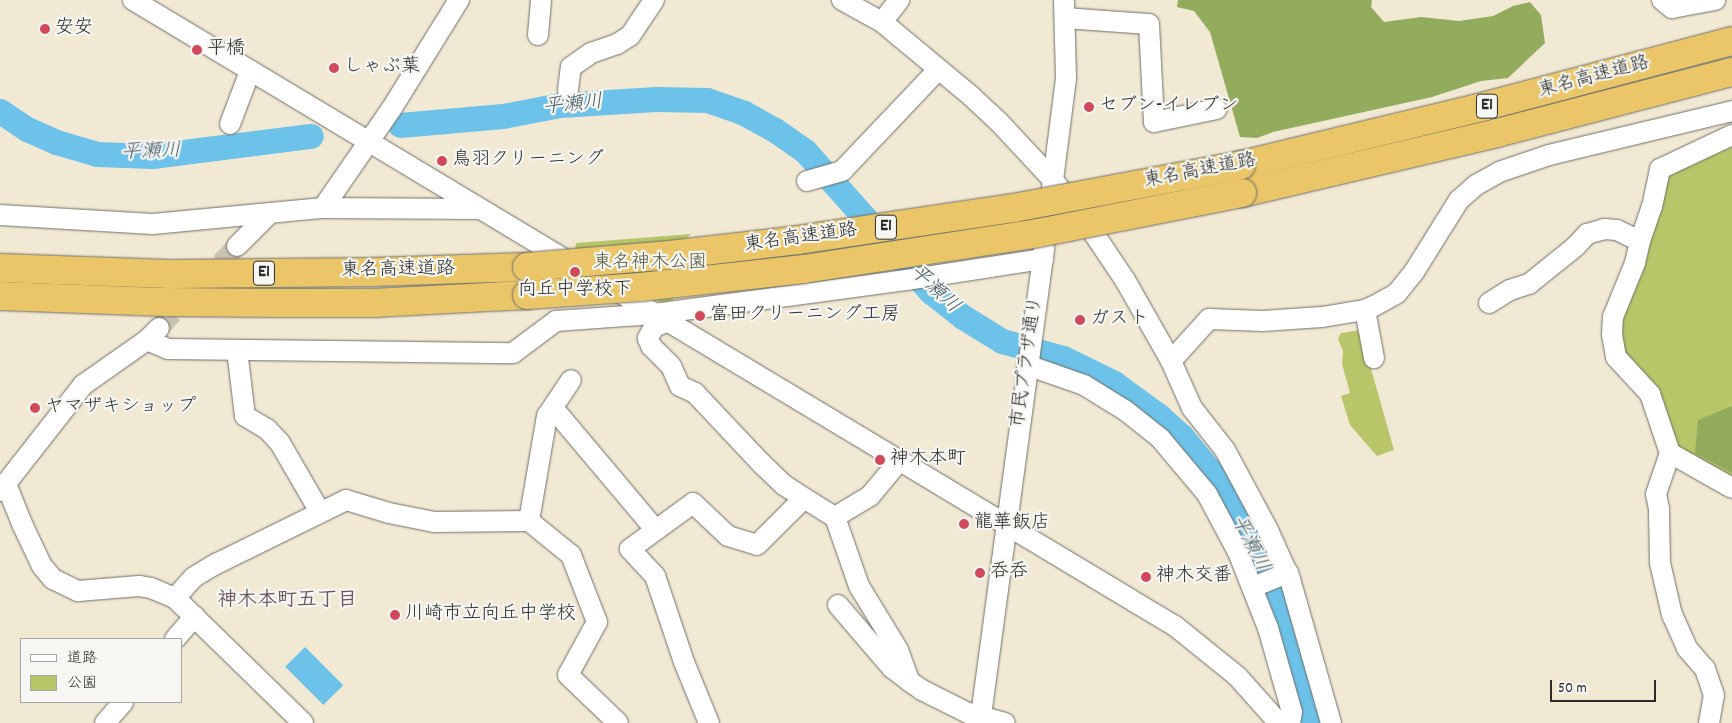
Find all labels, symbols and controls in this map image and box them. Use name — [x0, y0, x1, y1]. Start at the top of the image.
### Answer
place label: 安安 — [55, 18, 93, 40]
marker: 安安 — [39, 23, 51, 35]
place label: 平橋 — [207, 39, 245, 61]
marker: 平橋 — [191, 44, 203, 56]
street label: 東名高速道路 — [1536, 52, 1652, 104]
place label: しゃぶ葉 — [344, 57, 420, 79]
marker: しゃぶ葉 — [328, 62, 340, 74]
road number: E1 — [1476, 90, 1498, 122]
water label: 平瀬川 — [542, 91, 604, 121]
place label: セブン-イレブン — [1099, 96, 1238, 118]
marker: セブン-イレブン — [1083, 101, 1095, 113]
water label: 平瀬川 — [121, 140, 181, 166]
place label: 鳥羽クリーニング — [452, 150, 604, 172]
street label: 東名高速道路 — [1142, 150, 1258, 194]
marker: 鳥羽クリーニング — [436, 155, 448, 167]
road number: E1 — [875, 212, 897, 242]
street label: 東名高速道路 — [743, 220, 859, 258]
park label: 東名神木公園 — [593, 253, 707, 275]
road number: E1 — [253, 258, 275, 288]
street label: 東名高速道路 — [341, 259, 455, 283]
water label: 平瀬川 — [904, 261, 964, 319]
marker: 向丘中学校下 — [569, 266, 581, 278]
place label: 向丘中学校下 — [518, 280, 632, 302]
street label: 市民プラザ通り — [1007, 295, 1049, 429]
place label: 富田クリーニング工房 — [710, 305, 900, 327]
place label: ガスト — [1090, 309, 1147, 331]
marker: 富田クリーニング工房 — [694, 310, 706, 322]
marker: ガスト — [1074, 314, 1086, 326]
place label: ヤマザキショップ — [45, 397, 197, 419]
marker: ヤマザキショップ — [29, 402, 41, 414]
place label: 神木本町 — [890, 449, 966, 471]
marker: 神木本町 — [874, 454, 886, 466]
water label: 平瀬川 — [1225, 512, 1273, 576]
place label: 龍華飯店 — [974, 513, 1050, 535]
marker: 龍華飯店 — [958, 518, 970, 530]
place label: 呑呑 — [990, 562, 1028, 584]
place label: 神木交番 — [1156, 566, 1232, 588]
marker: 呑呑 — [974, 567, 986, 579]
marker: 神木交番 — [1140, 571, 1152, 583]
district label: 神木本町五丁目 — [217, 589, 357, 613]
place label: 川崎市立向丘中学校 — [405, 604, 576, 626]
marker: 川崎市立向丘中学校 — [389, 609, 401, 621]
legend — [20, 638, 182, 703]
text: 道路 — [67, 648, 97, 670]
scale bar — [1552, 670, 1658, 702]
text: 公園 — [67, 673, 97, 695]
text: 50 m — [1558, 678, 1587, 700]

